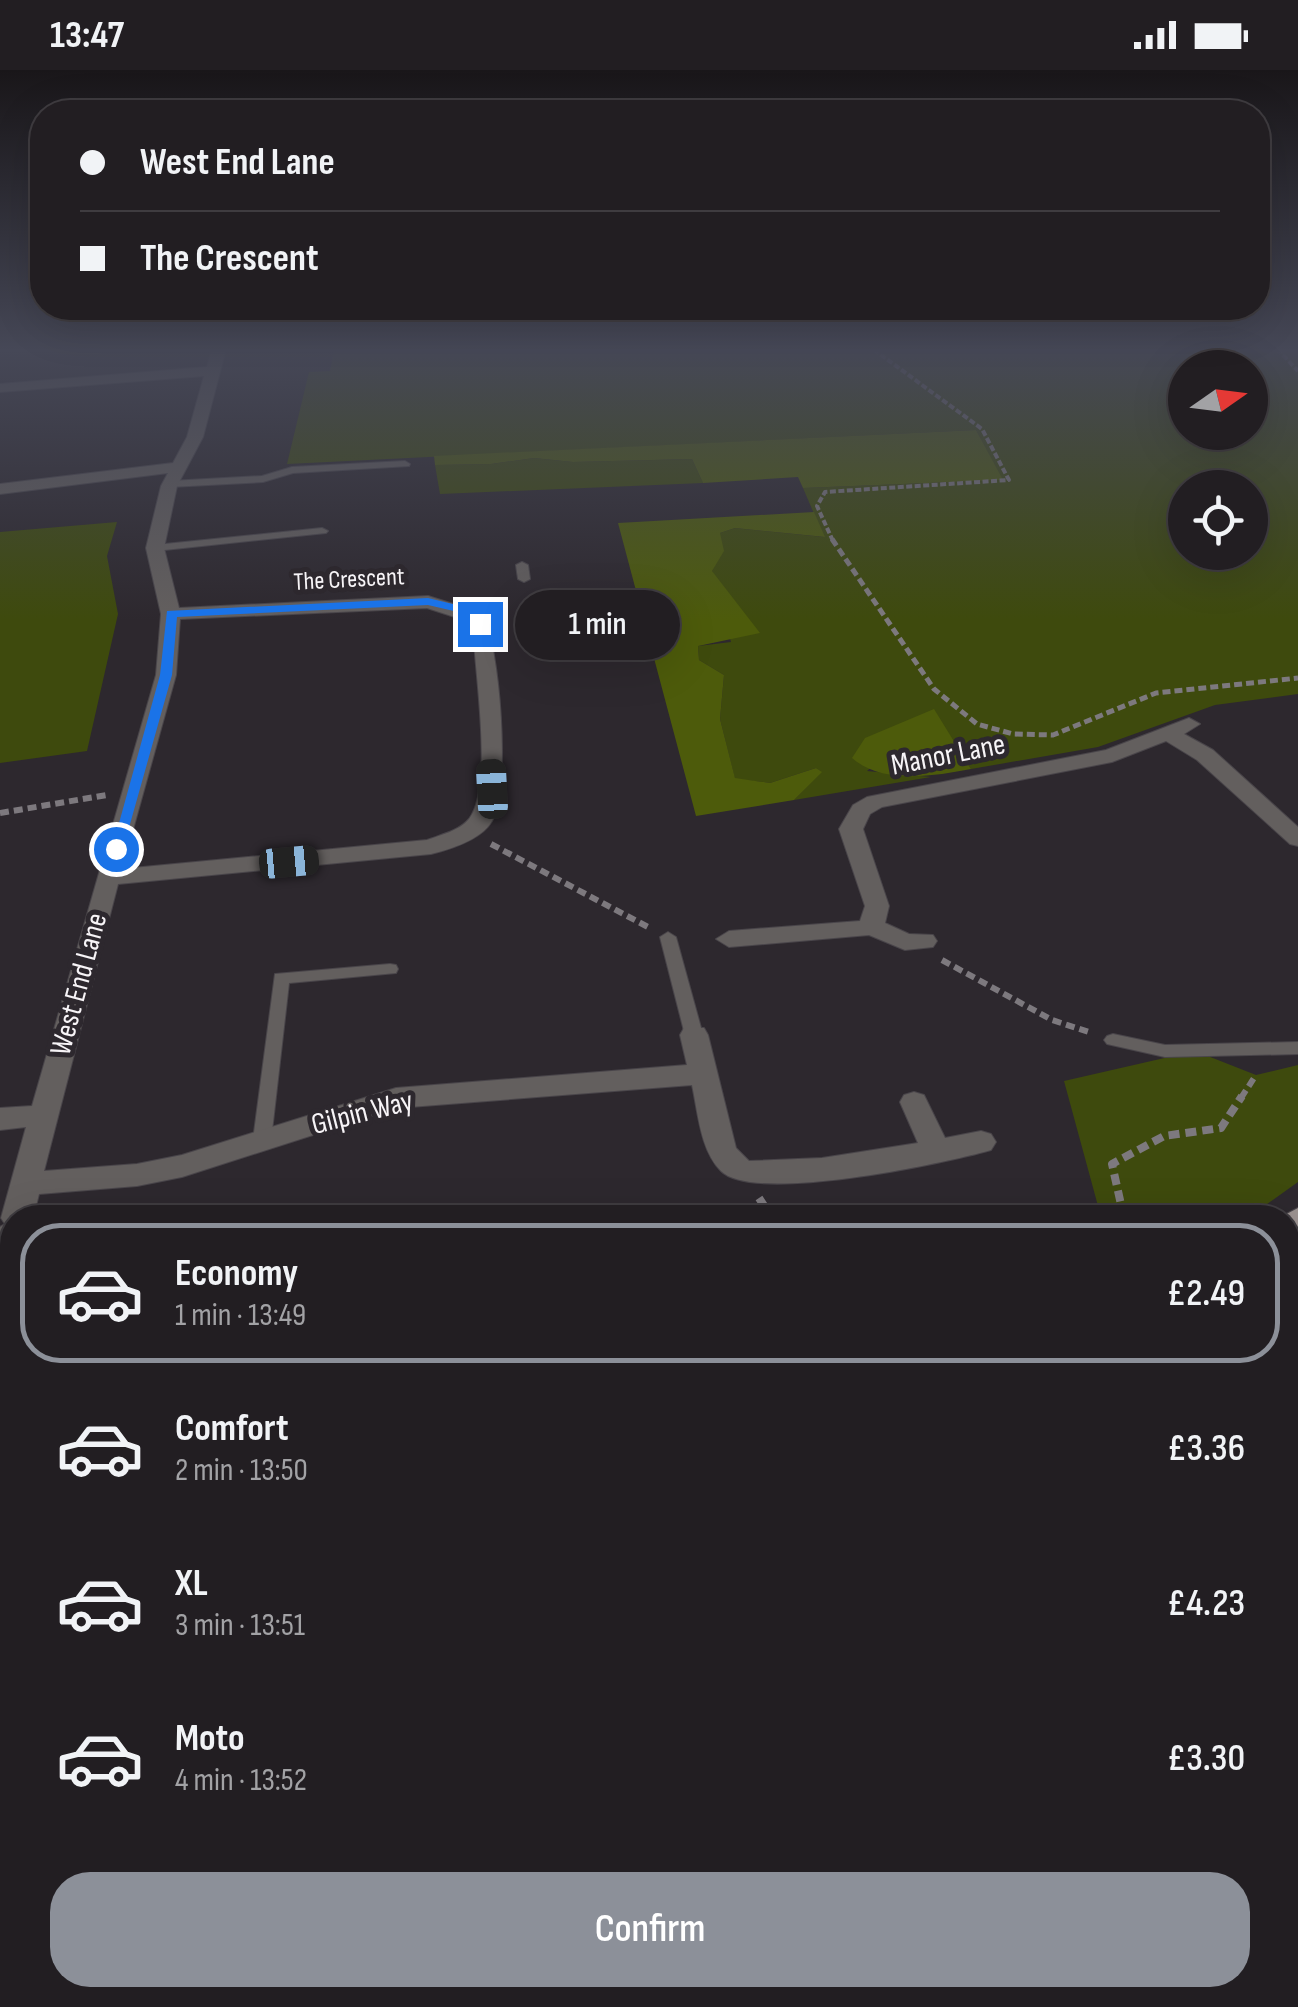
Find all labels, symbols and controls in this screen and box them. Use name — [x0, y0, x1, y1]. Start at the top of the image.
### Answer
text: 13:47 — [50, 13, 124, 58]
text: West End Lane — [140, 140, 335, 185]
text: The Crescent — [140, 236, 319, 281]
north arrow — [1168, 350, 1268, 450]
map controls — [1168, 350, 1268, 570]
button: locate — [1168, 470, 1268, 570]
street label: The Crescent — [293, 561, 405, 598]
callout: 1 min — [515, 589, 680, 659]
route end — [458, 602, 503, 647]
text: 1 min — [568, 605, 627, 644]
street label: Manor Lane — [888, 726, 1008, 784]
car — [475, 758, 509, 820]
route start — [94, 827, 139, 872]
car — [258, 844, 320, 880]
street label: West End Lane — [43, 909, 115, 1059]
street label: Gilpin Way — [308, 1083, 417, 1143]
icon: car — [55, 1248, 145, 1338]
text: Economy — [175, 1251, 298, 1296]
text: £2.49 — [1167, 1271, 1245, 1316]
text: 1 min · 13:49 — [175, 1296, 306, 1335]
icon: car — [55, 1403, 145, 1493]
text: Comfort — [175, 1406, 289, 1451]
text: £3.36 — [1167, 1426, 1245, 1471]
text: 2 min · 13:50 — [175, 1451, 308, 1490]
icon: car — [55, 1558, 145, 1648]
text: XL — [175, 1561, 208, 1606]
text: £4.23 — [1167, 1581, 1245, 1626]
text: 3 min · 13:51 — [175, 1606, 305, 1645]
icon: car — [55, 1713, 145, 1803]
text: Moto — [175, 1716, 245, 1761]
text: £3.30 — [1167, 1736, 1245, 1781]
text: 4 min · 13:52 — [175, 1761, 307, 1800]
button: Confirm — [50, 1872, 1250, 1987]

